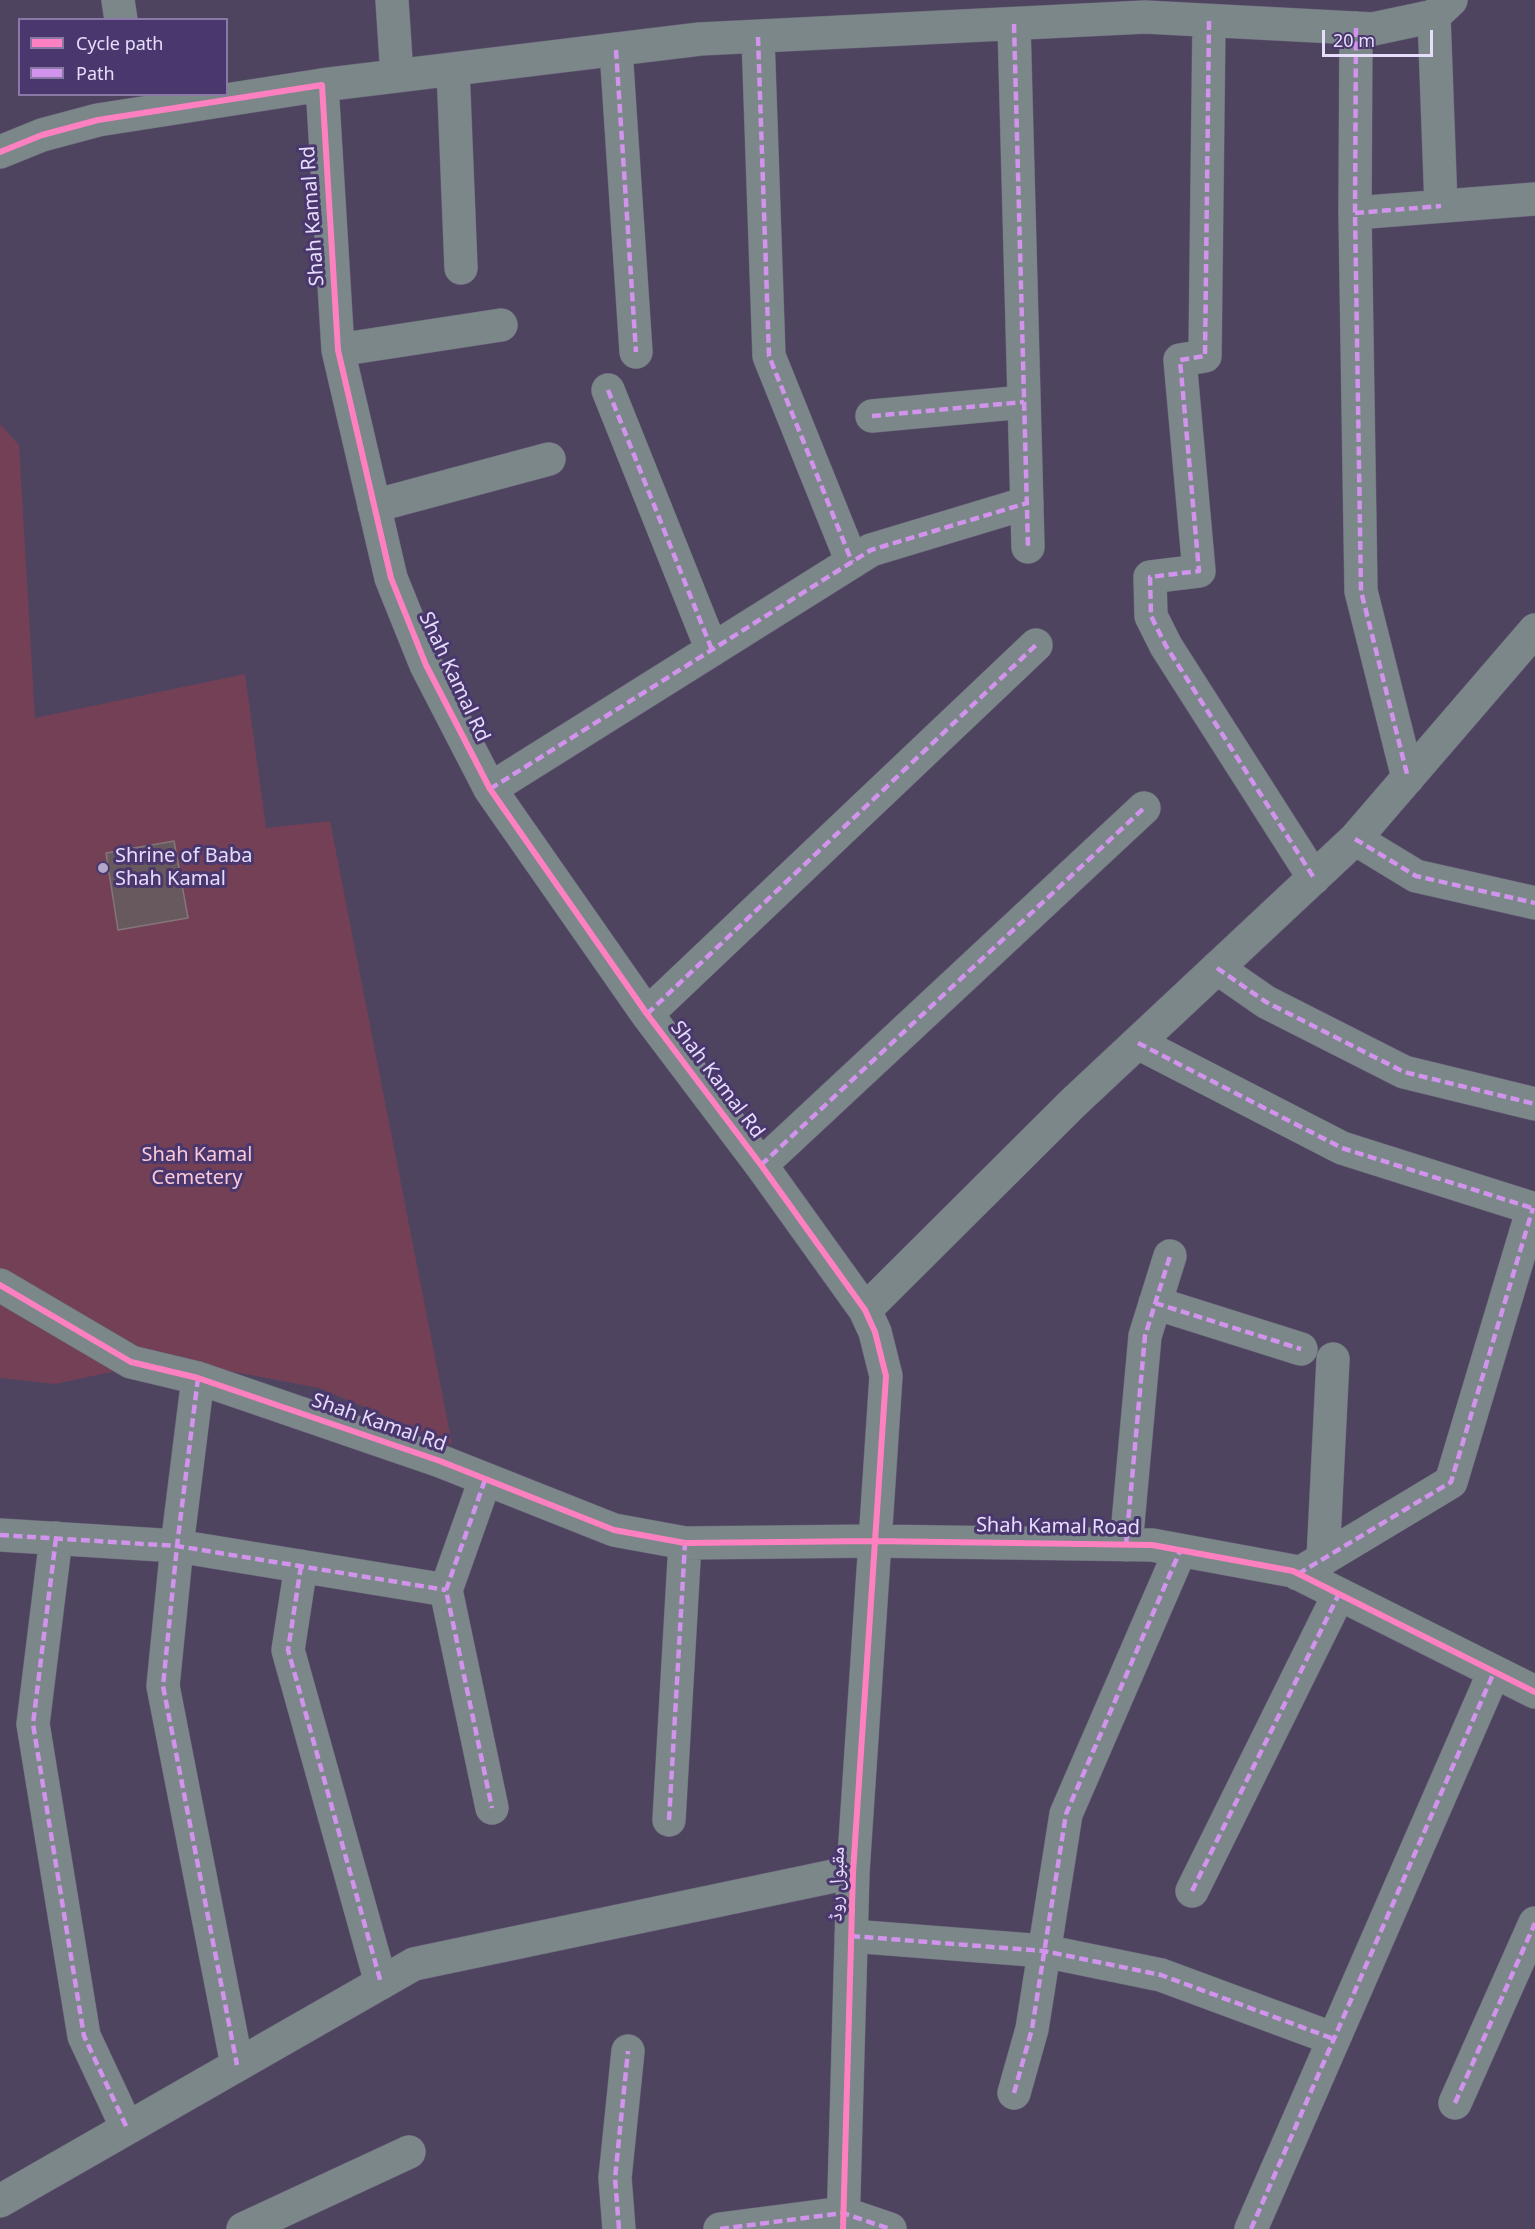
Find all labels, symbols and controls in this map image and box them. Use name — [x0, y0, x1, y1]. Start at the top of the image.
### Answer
legend — [18, 18, 228, 96]
scale bar — [1325, 18, 1436, 56]
text: 20 m — [1333, 28, 1375, 52]
text: Cycle path — [76, 31, 163, 55]
text: Path — [76, 61, 115, 85]
street label: Shah Kamal Rd — [296, 145, 330, 287]
street label: Shah Kamal Rd — [413, 608, 495, 746]
place label: Shrine of Baba Shah Kamal — [115, 844, 253, 891]
marker: Shrine of Baba Shah Kamal — [96, 861, 110, 875]
street label: Shah Kamal Rd — [665, 1017, 769, 1143]
park label: Shah Kamal Cemetery — [142, 1143, 252, 1190]
street label: Shah Kamal Rd — [309, 1389, 449, 1457]
street label: Shah Kamal Road — [976, 1514, 1140, 1540]
street label: مقبول روڈ — [824, 1846, 850, 1922]

